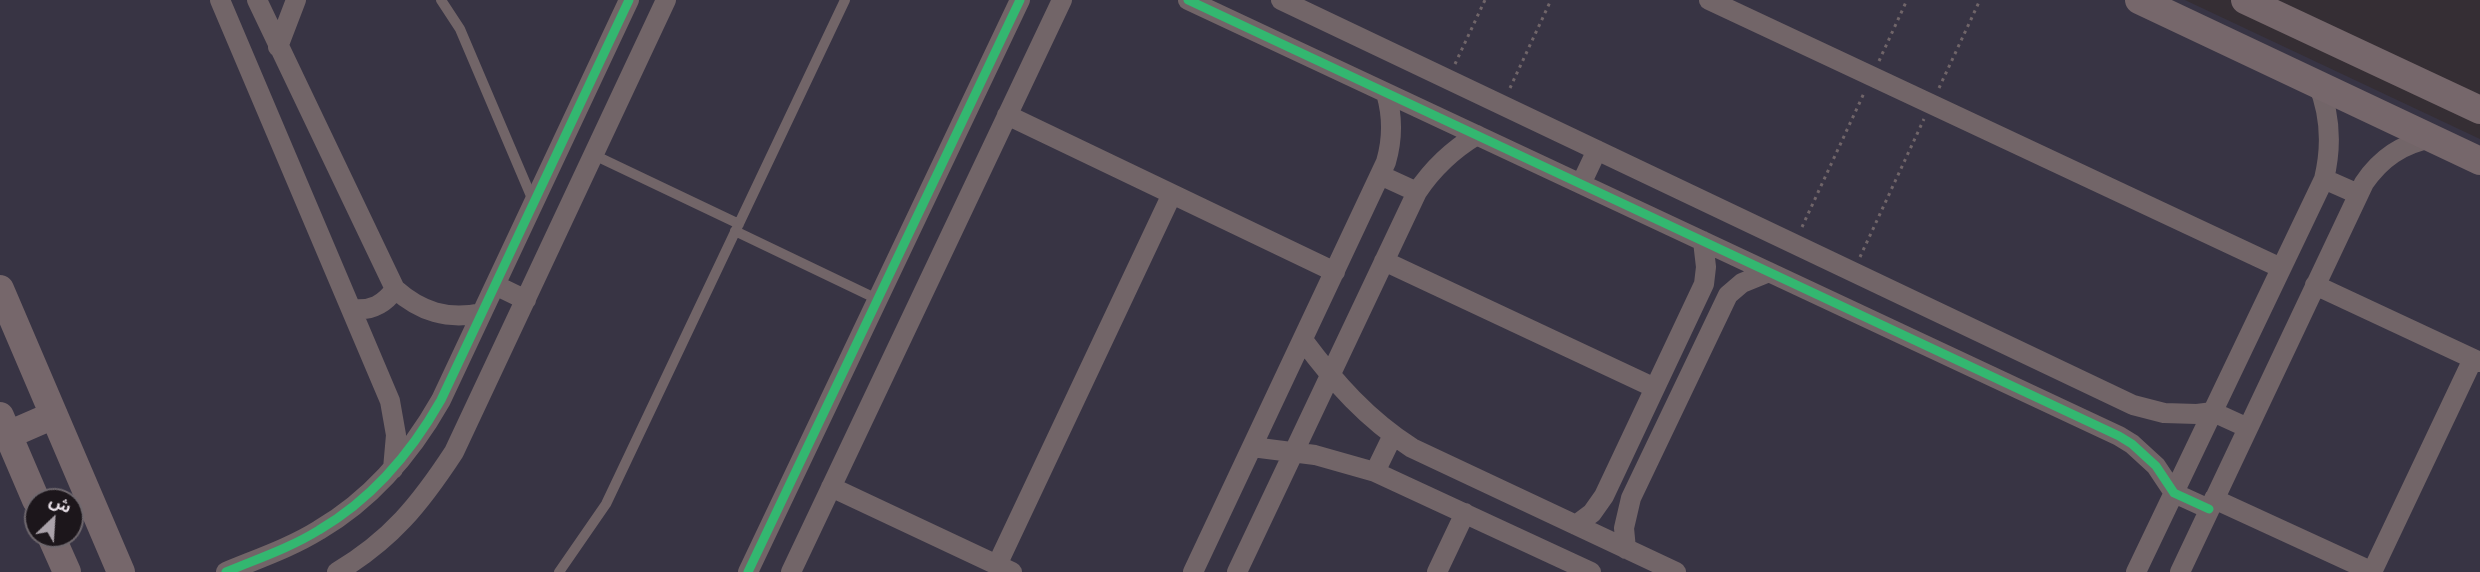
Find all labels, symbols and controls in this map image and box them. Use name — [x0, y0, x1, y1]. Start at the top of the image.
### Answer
north arrow — [24, 488, 84, 548]
text: ش — [47, 490, 75, 517]

